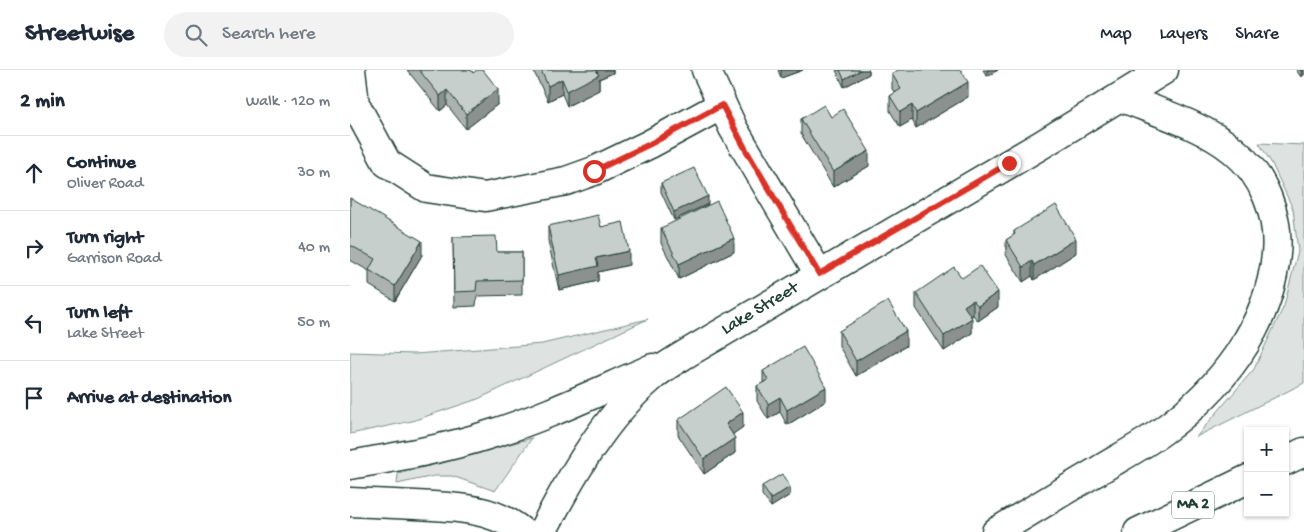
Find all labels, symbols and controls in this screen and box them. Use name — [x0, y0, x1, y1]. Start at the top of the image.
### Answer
search box — [164, 12, 514, 57]
text: Streetwise — [25, 20, 134, 49]
icon: search — [182, 21, 210, 49]
text: Search here — [222, 23, 316, 46]
text: Map — [1100, 24, 1132, 45]
text: Layers — [1160, 24, 1207, 45]
text: Share — [1235, 24, 1279, 45]
text: 2 min — [20, 90, 65, 115]
text: Walk · 120 m — [246, 93, 330, 112]
text: Continue — [67, 152, 136, 175]
route end — [998, 152, 1021, 175]
icon: ahead — [20, 159, 48, 187]
route start — [583, 160, 606, 183]
text: 30 m — [297, 164, 330, 183]
text: Oliver Road — [67, 175, 143, 194]
text: Turn right — [67, 227, 143, 250]
icon: right — [20, 234, 48, 262]
text: 40 m — [298, 239, 330, 258]
text: Garrison Road — [67, 250, 161, 269]
street label: Lake Street — [718, 277, 804, 340]
text: Turn left — [67, 302, 131, 325]
icon: left — [20, 309, 48, 337]
text: 50 m — [297, 314, 330, 333]
text: Lake Street — [67, 325, 144, 344]
icon: arrive — [20, 384, 48, 412]
text: Arrive at destination — [67, 387, 231, 410]
map controls — [1244, 427, 1289, 517]
button: + — [1244, 427, 1289, 472]
button: − — [1244, 472, 1289, 517]
road number: MA 2 — [1172, 492, 1214, 518]

